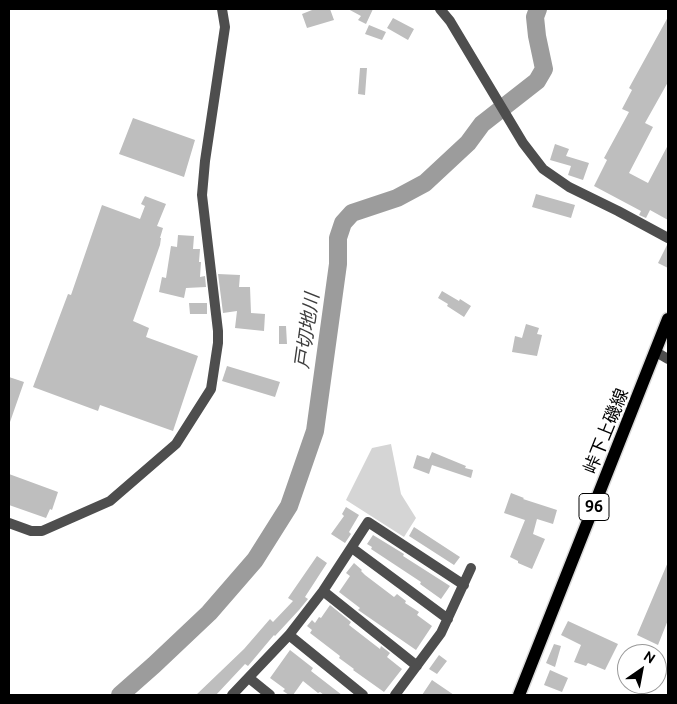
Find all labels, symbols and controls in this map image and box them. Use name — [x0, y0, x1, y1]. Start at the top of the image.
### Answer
water label: 戸切地川 — [290, 292, 324, 370]
street label: 峠下上磯線 — [579, 385, 633, 477]
road number: 96 — [579, 494, 609, 520]
north arrow — [617, 644, 667, 694]
text: N — [641, 648, 658, 667]

